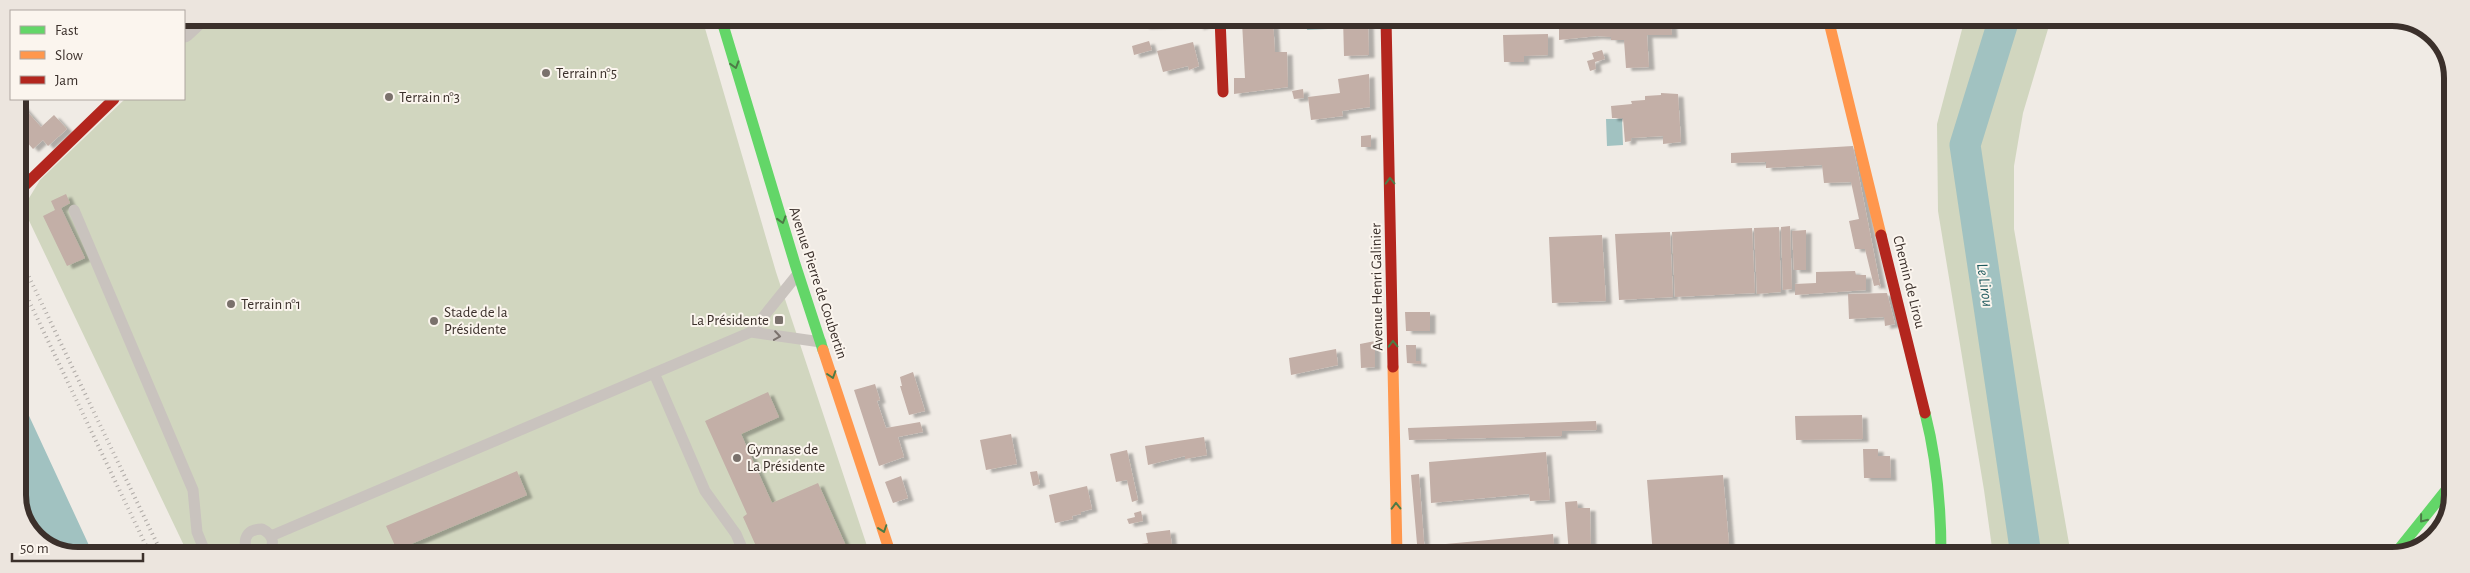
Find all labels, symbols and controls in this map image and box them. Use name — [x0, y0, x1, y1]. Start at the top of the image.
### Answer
legend — [10, 10, 185, 100]
text: Fast — [55, 23, 79, 38]
text: Slow — [55, 48, 83, 63]
one-way arrow — [730, 60, 740, 68]
place label: Terrain n°5 — [556, 66, 617, 81]
marker: Terrain n°5 — [540, 67, 552, 79]
text: Jam — [55, 73, 78, 88]
place label: Terrain n°3 — [399, 90, 460, 105]
marker: Terrain n°3 — [383, 91, 395, 103]
one-way arrow — [1384, 177, 1395, 185]
street label: Avenue Pierre de Coubertin — [786, 205, 850, 361]
one-way arrow — [776, 216, 786, 224]
street label: Avenue Henri Galinier — [1368, 223, 1386, 351]
street label: Chemin de Lirou — [1890, 234, 1928, 330]
water label: Le Lirou — [1974, 262, 1996, 308]
place label: Terrain n°1 — [241, 297, 301, 312]
marker: Terrain n°1 — [225, 298, 237, 310]
place label: Stade de la Présidente — [444, 305, 508, 337]
place label: La Présidente — [691, 313, 769, 328]
marker: La Présidente — [773, 314, 785, 326]
marker: Stade de la Présidente — [428, 315, 440, 327]
one-way arrow — [772, 330, 781, 340]
one-way arrow — [1388, 340, 1398, 348]
one-way arrow — [826, 370, 836, 379]
place label: Gymnase de La Présidente — [747, 442, 825, 474]
marker: Gymnase de La Présidente — [731, 452, 743, 464]
one-way arrow — [1391, 502, 1401, 510]
one-way arrow — [2421, 513, 2429, 522]
one-way arrow — [877, 524, 887, 533]
scale bar — [12, 530, 144, 562]
text: 50 m — [20, 541, 49, 556]

